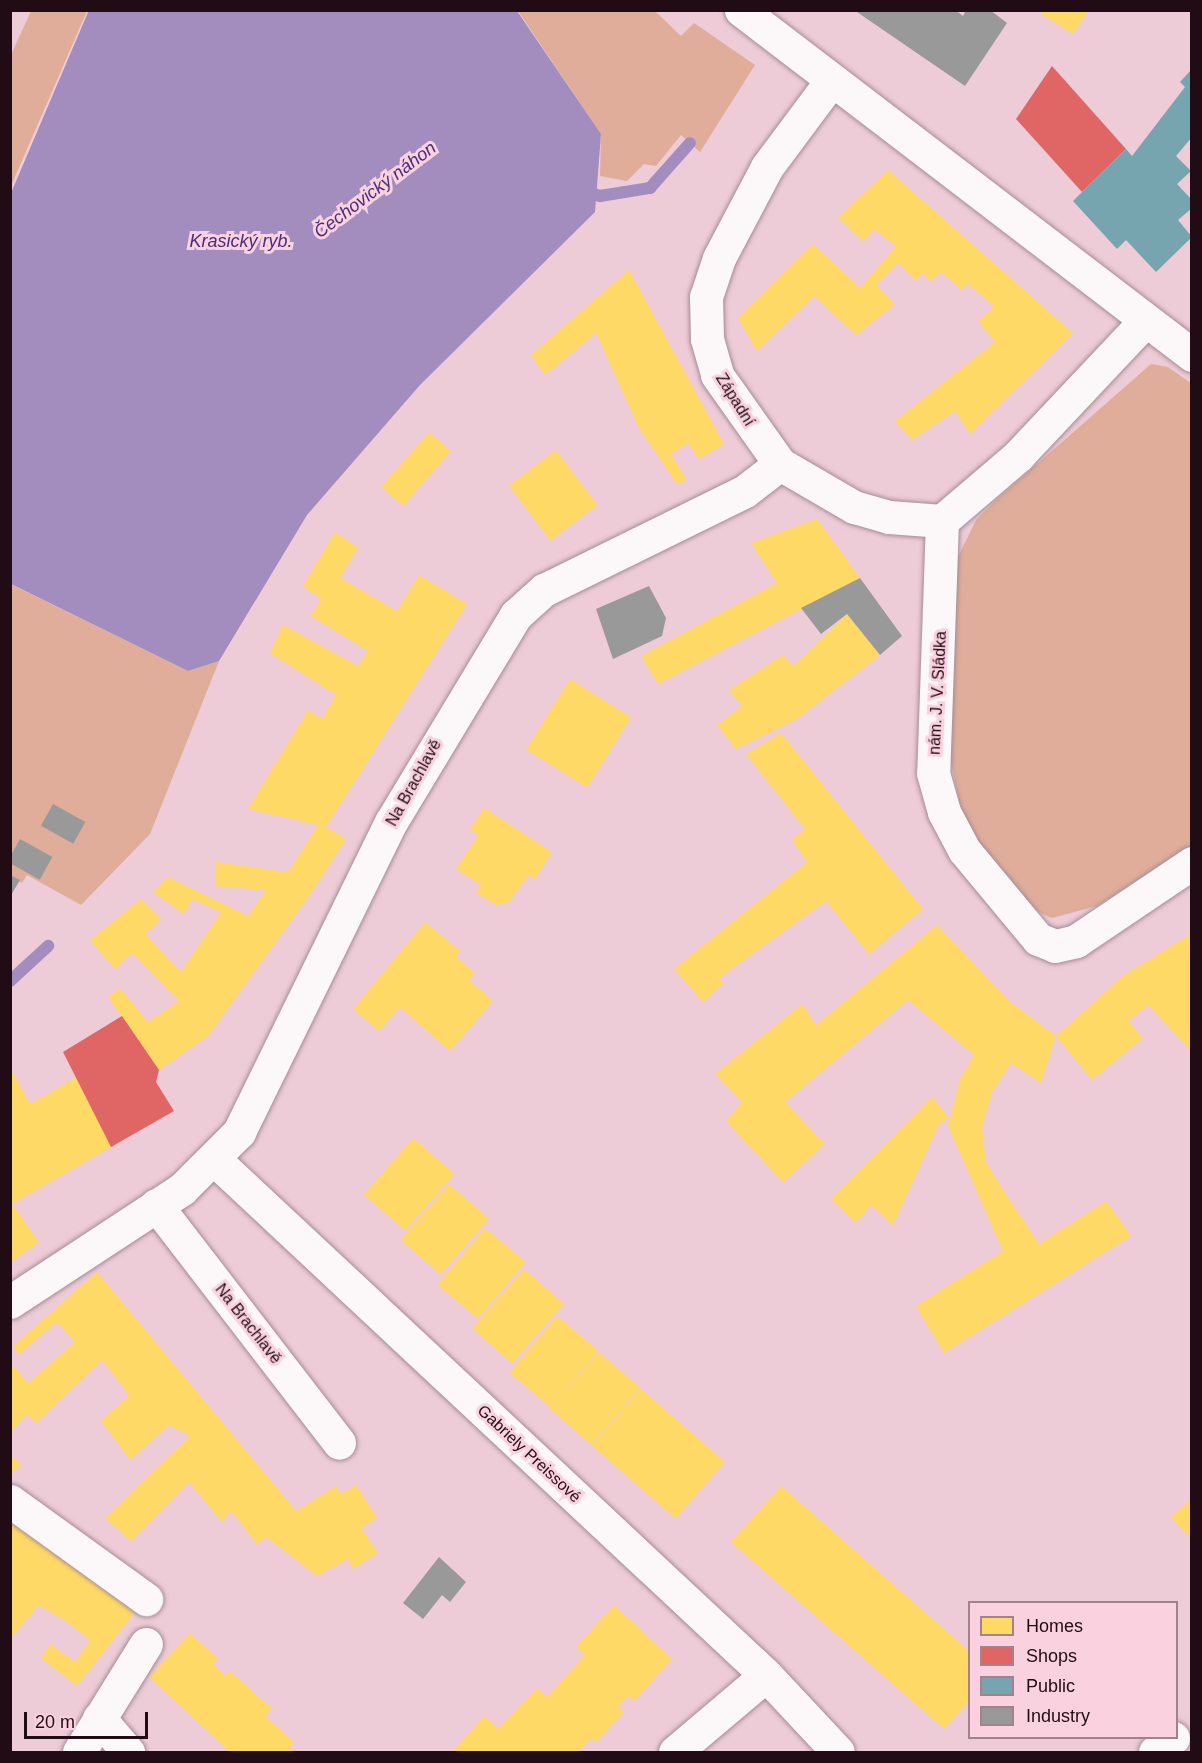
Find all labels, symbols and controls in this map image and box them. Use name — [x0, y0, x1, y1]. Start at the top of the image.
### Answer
water label: Čechovický náhon — [310, 137, 440, 243]
water label: Krasický ryb. — [189, 230, 293, 252]
street label: Západní — [711, 370, 759, 430]
street label: nám. J. V. Sládka — [925, 631, 951, 755]
street label: Na Brachlavě — [382, 736, 446, 830]
street label: Na Brachlavě — [211, 1280, 285, 1368]
street label: Gabriely Preissové — [473, 1401, 585, 1507]
legend — [968, 1601, 1178, 1739]
text: Homes — [1026, 1616, 1083, 1636]
text: Shops — [1026, 1646, 1077, 1666]
text: Public — [1026, 1676, 1075, 1696]
scale bar — [27, 1700, 152, 1738]
text: Industry — [1026, 1706, 1090, 1726]
text: 20 m — [35, 1712, 75, 1732]

